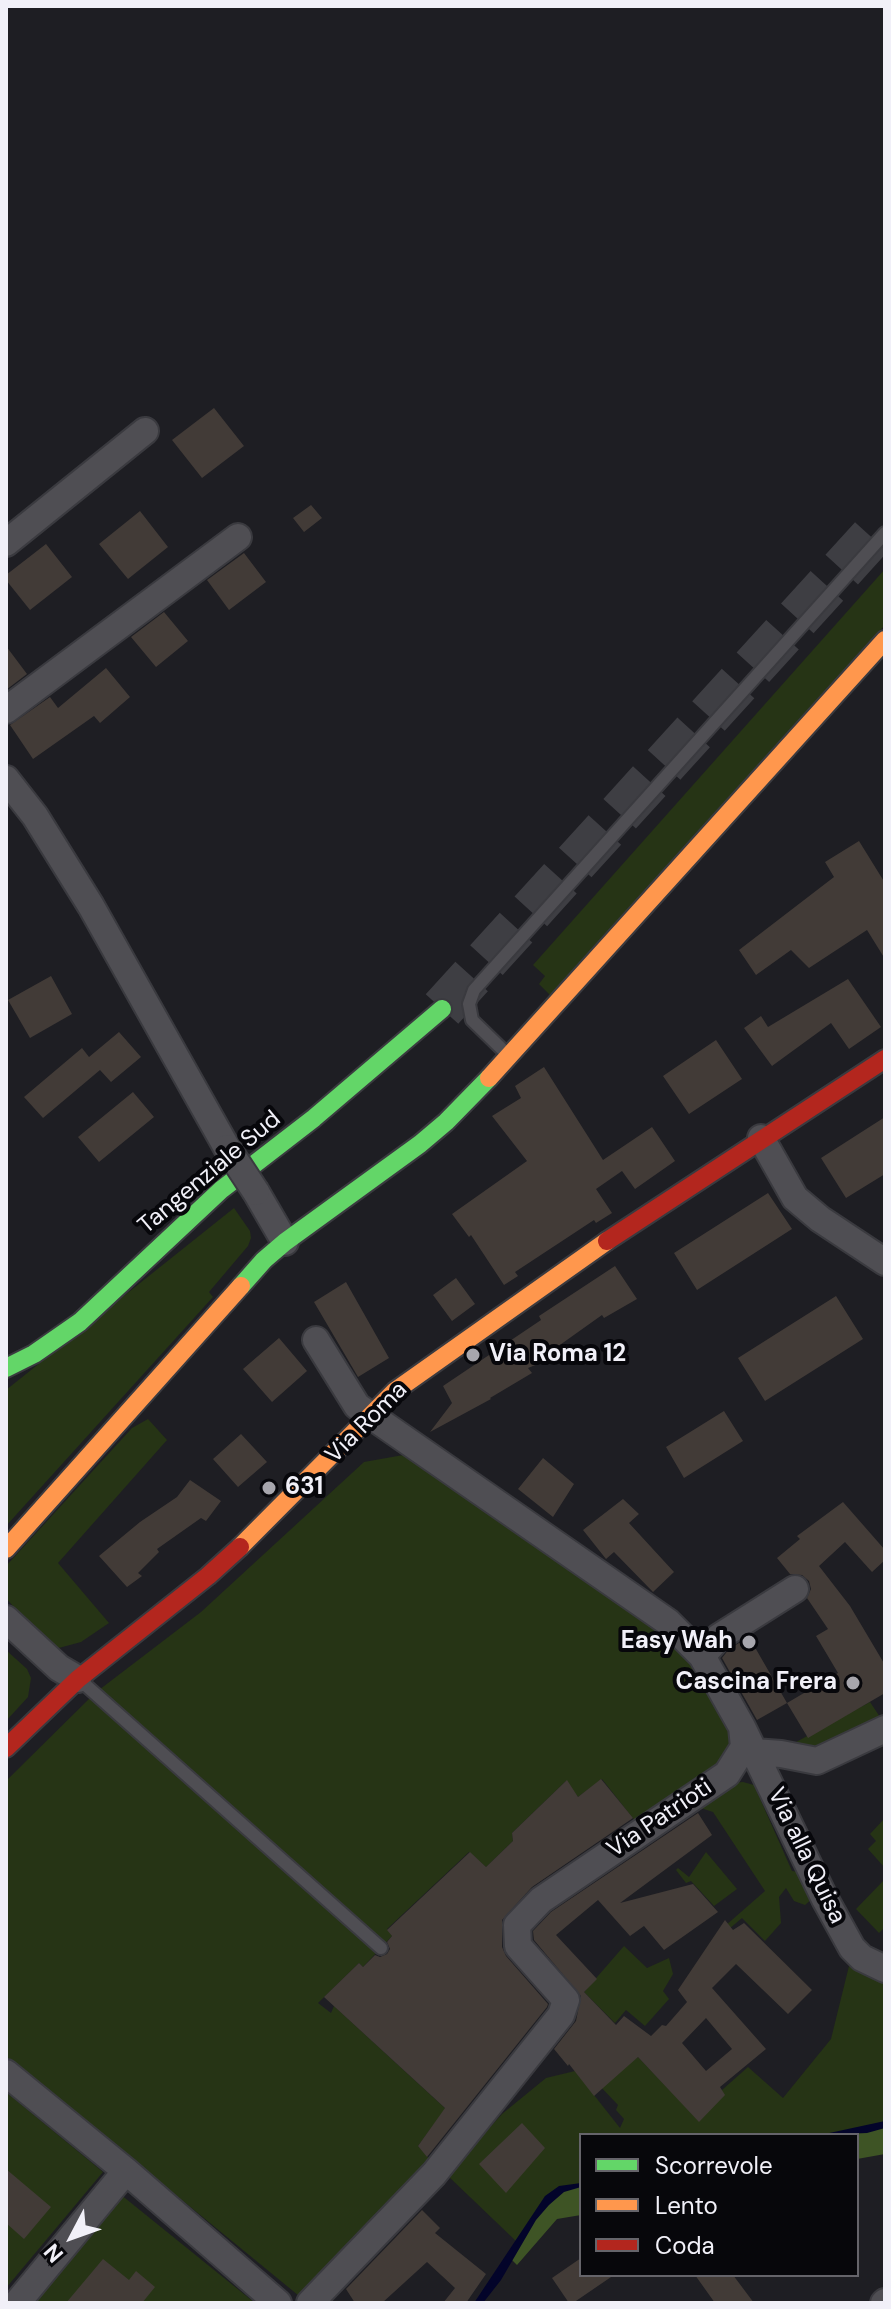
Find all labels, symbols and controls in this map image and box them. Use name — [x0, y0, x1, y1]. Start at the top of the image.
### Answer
street label: Tangenziale Sud — [133, 1105, 287, 1241]
place label: Via Roma 12 — [489, 1341, 626, 1369]
marker: Via Roma 12 — [464, 1346, 482, 1364]
street label: Via Roma — [320, 1376, 414, 1470]
place label: 631 — [285, 1474, 323, 1502]
marker: 631 — [260, 1479, 278, 1497]
place label: Easy Wah — [621, 1628, 733, 1656]
marker: Easy Wah — [740, 1633, 758, 1651]
place label: Cascina Frera — [676, 1669, 837, 1697]
marker: Cascina Frera — [844, 1674, 862, 1692]
street label: Via Patrioti — [602, 1773, 718, 1865]
street label: Via alla Quisa — [761, 1783, 851, 1929]
legend — [579, 2133, 859, 2277]
text: Scorrevole — [655, 2150, 773, 2181]
text: Lento — [655, 2190, 718, 2221]
north arrow — [32, 2197, 112, 2277]
text: Coda — [655, 2230, 715, 2261]
text: N — [37, 2238, 70, 2269]

